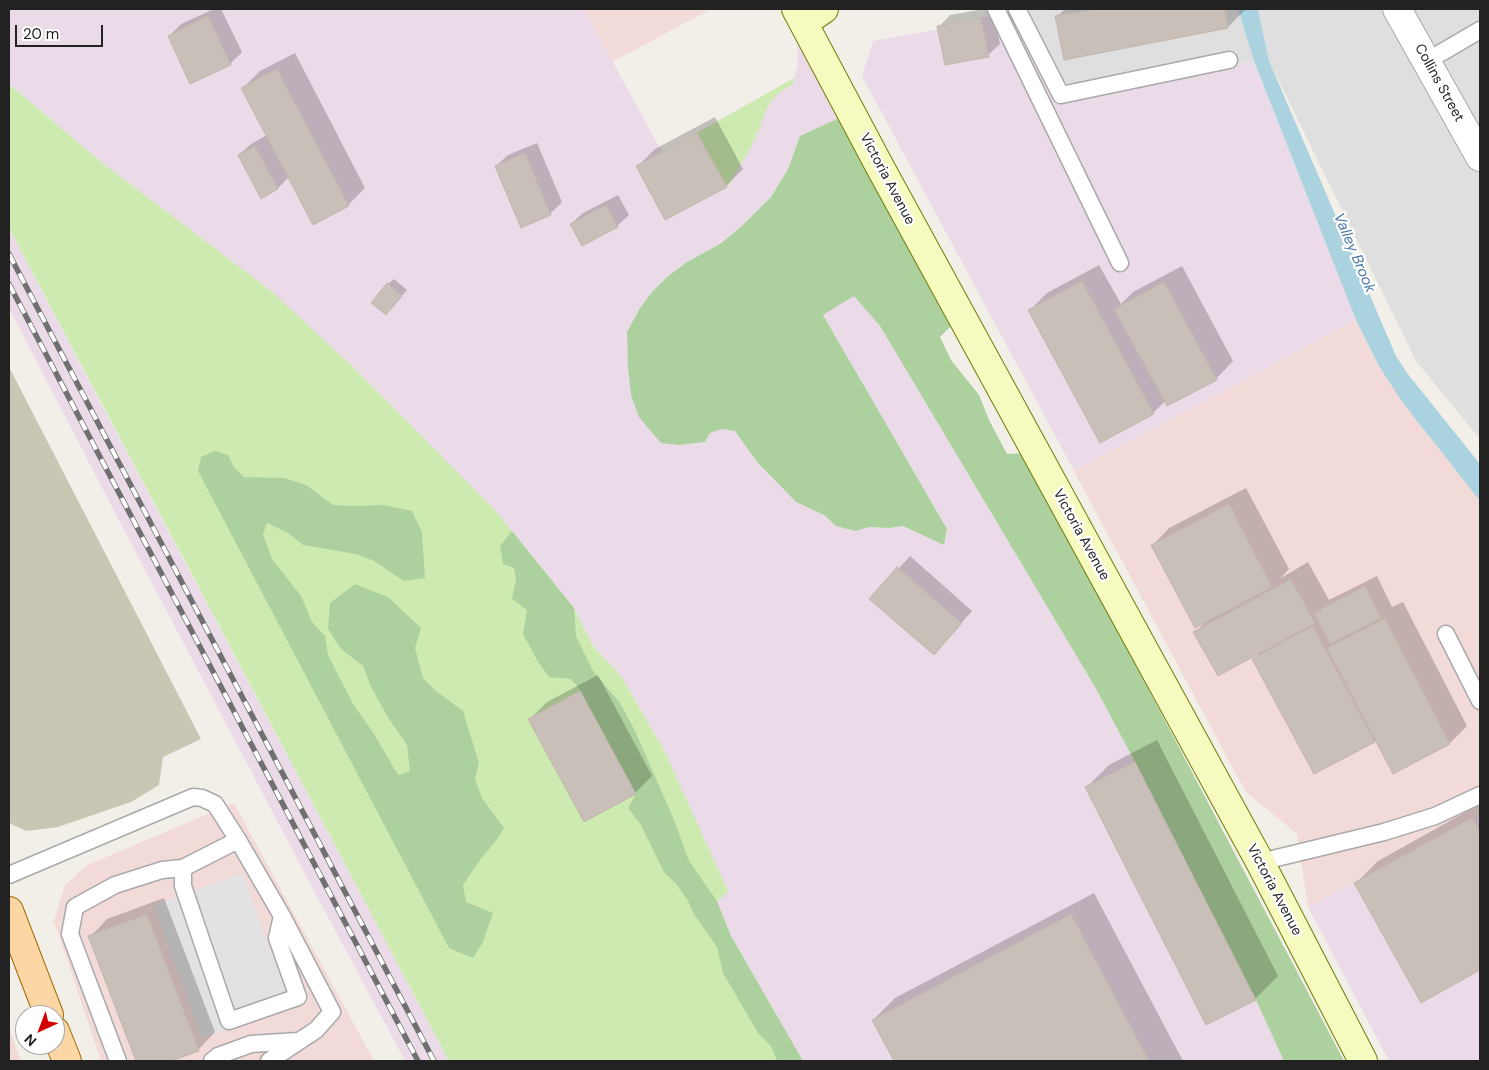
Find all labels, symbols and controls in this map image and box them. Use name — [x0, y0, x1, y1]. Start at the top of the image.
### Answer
scale bar — [18, 15, 105, 47]
text: 20 m — [23, 24, 59, 44]
street label: Collins Street — [1411, 41, 1467, 125]
street label: Victoria Avenue — [856, 130, 918, 228]
water label: Valley Brook — [1329, 210, 1379, 296]
street label: Victoria Avenue — [1049, 487, 1113, 583]
street label: Victoria Avenue — [1243, 841, 1305, 939]
north arrow — [15, 1005, 65, 1055]
text: N — [21, 1030, 40, 1050]

